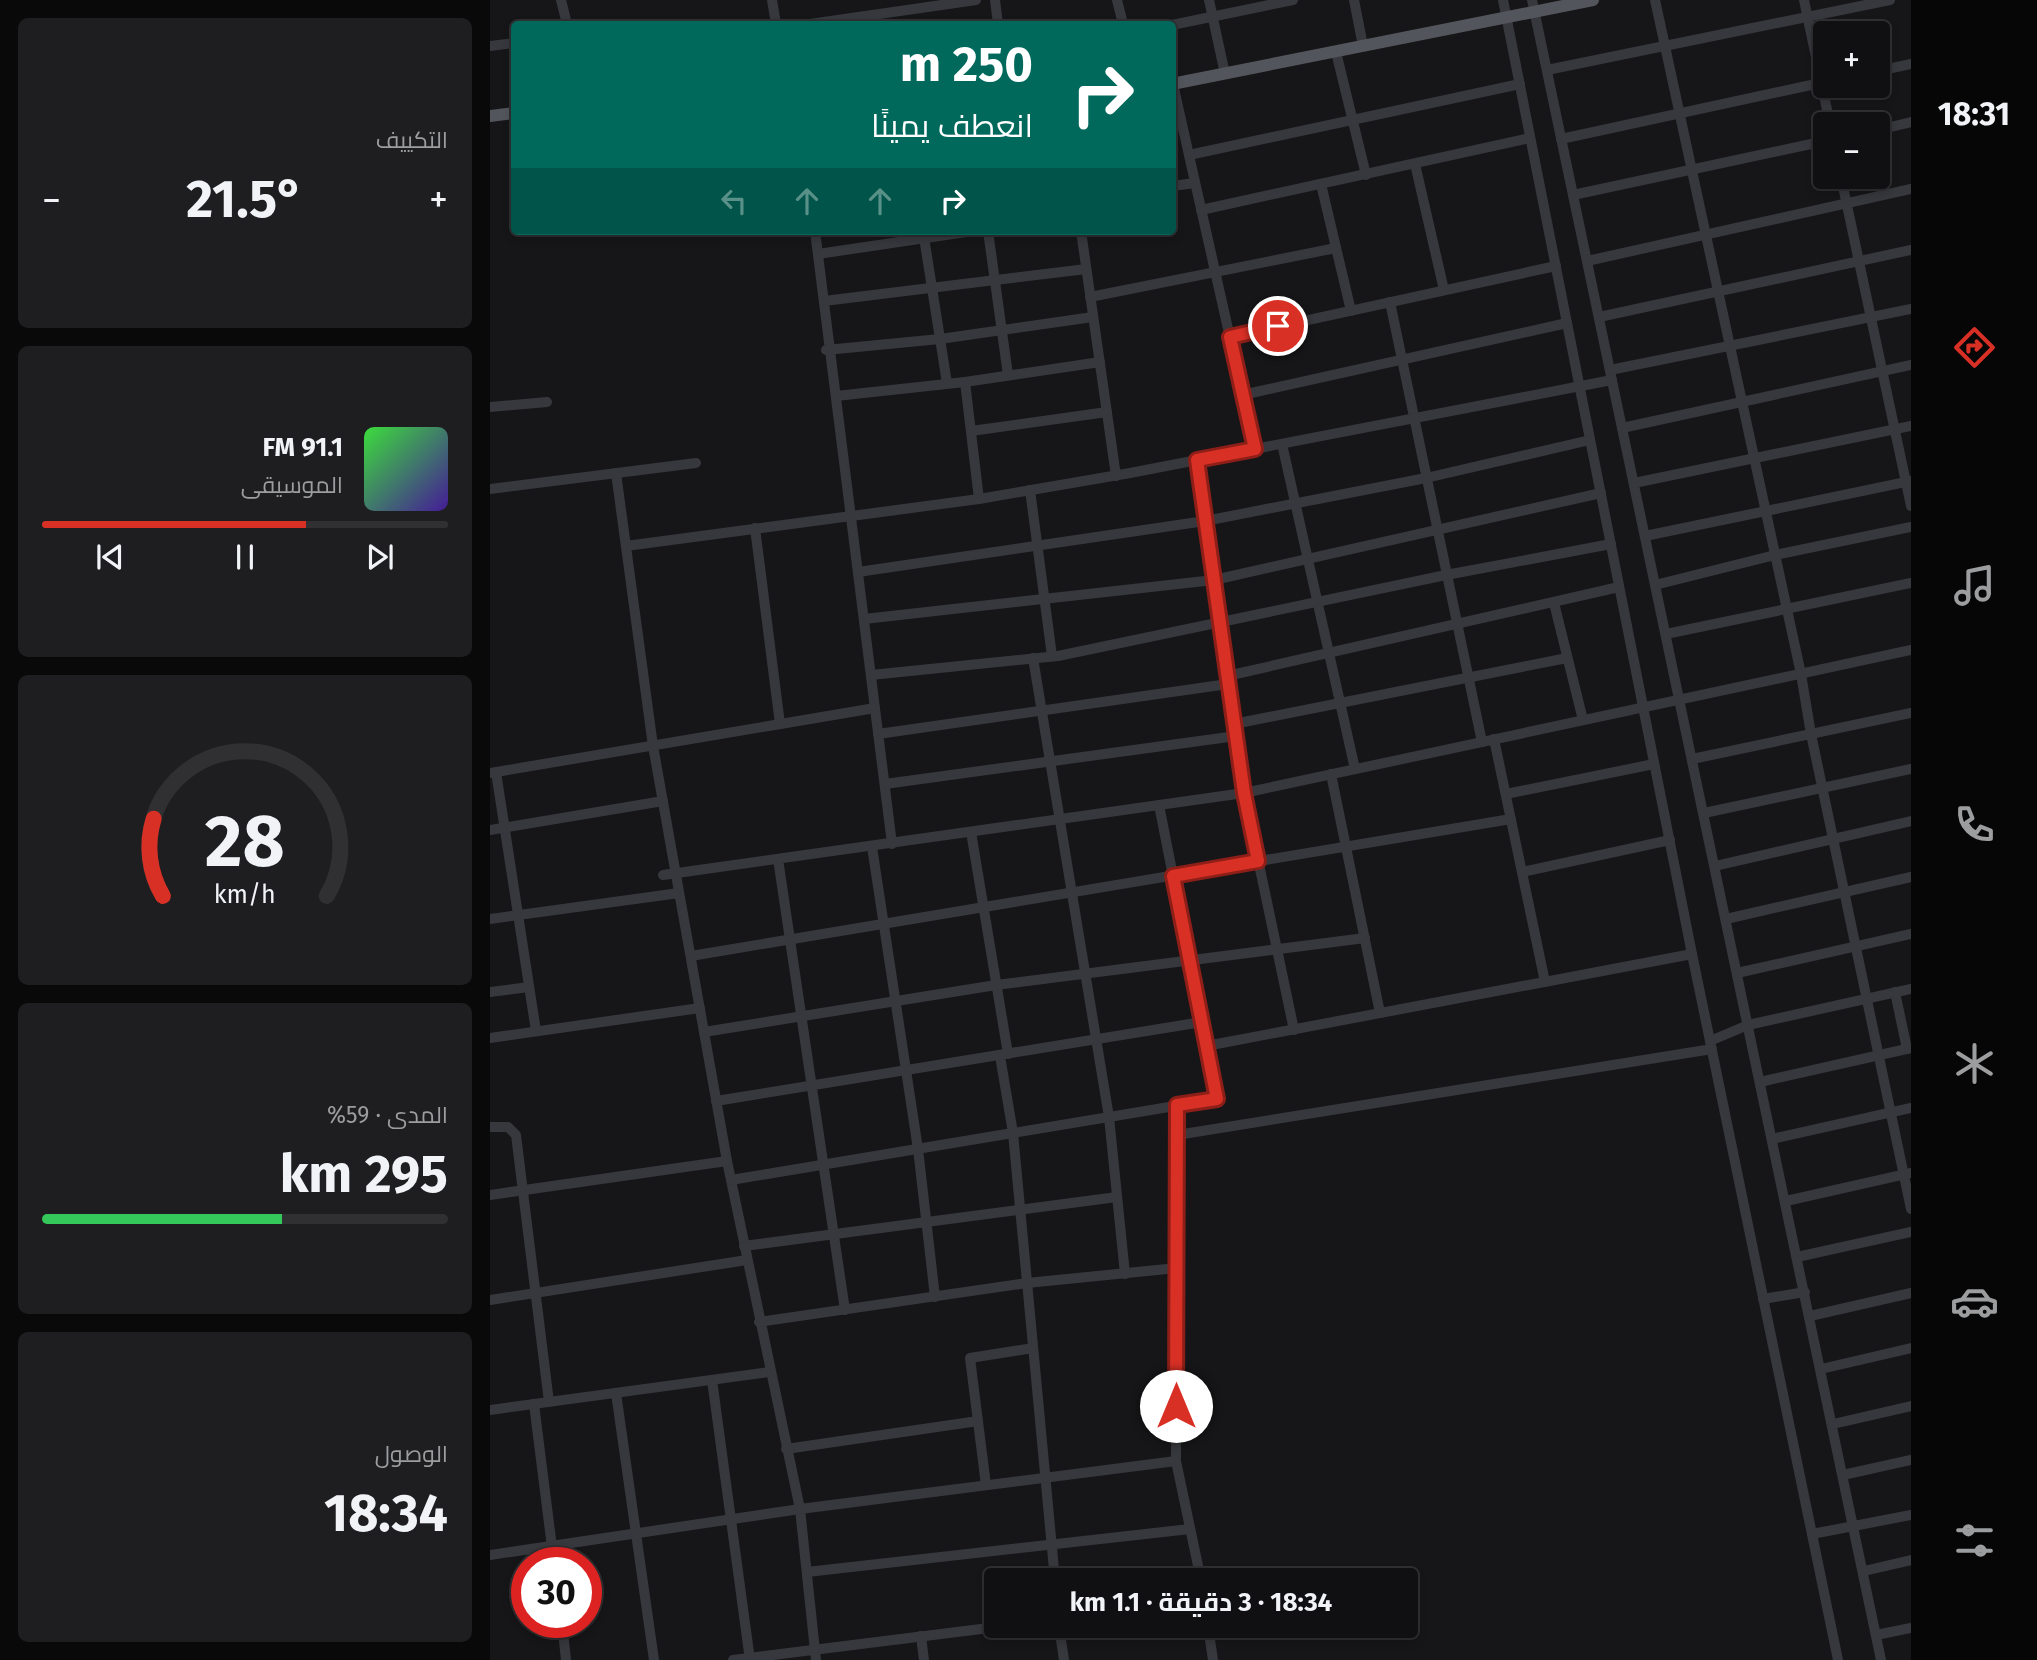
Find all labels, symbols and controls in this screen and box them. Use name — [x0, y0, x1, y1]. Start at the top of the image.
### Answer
map controls — [1813, 21, 1890, 189]
button: + — [1813, 21, 1890, 98]
text: 250 m — [900, 35, 1033, 94]
icon: right — [1057, 49, 1148, 140]
text: 18:31 — [1938, 95, 2010, 133]
text: انعطف يمينًا — [871, 107, 1033, 145]
button: − — [1813, 112, 1890, 189]
text: التكييف — [376, 126, 448, 154]
text: 21.5° — [186, 168, 304, 231]
text: − — [42, 177, 61, 223]
text: + — [429, 177, 448, 223]
icon: left — [715, 182, 753, 220]
icon: ahead — [788, 182, 826, 220]
icon: ahead — [861, 182, 899, 220]
icon: right — [934, 182, 972, 220]
pin — [1248, 296, 1308, 356]
icon: arrive — [1259, 307, 1297, 345]
icon: directions — [1950, 323, 1999, 372]
text: 91.1 FM — [263, 432, 343, 463]
text: الموسيقى — [241, 471, 343, 499]
icon: previous — [91, 538, 129, 576]
icon: pause — [226, 538, 264, 576]
icon: next — [361, 538, 399, 576]
icon: music — [1950, 561, 1999, 610]
text: 28 — [205, 798, 285, 885]
icon: phone — [1950, 800, 1999, 849]
text: km/h — [214, 880, 276, 910]
icon: climate — [1950, 1039, 1999, 1088]
text: المدى · 59% — [327, 1101, 448, 1129]
text: 295 km — [280, 1143, 448, 1206]
icon: car — [1950, 1277, 1999, 1326]
position arrow — [1139, 1369, 1213, 1443]
text: الوصول — [375, 1440, 448, 1468]
text: 18:34 — [324, 1482, 448, 1545]
icon: filters — [1950, 1516, 1999, 1565]
speed limit sign: 30 — [511, 1547, 602, 1638]
text: 18:34 · 3 دقيقة · 1.1 km — [1070, 1587, 1332, 1618]

